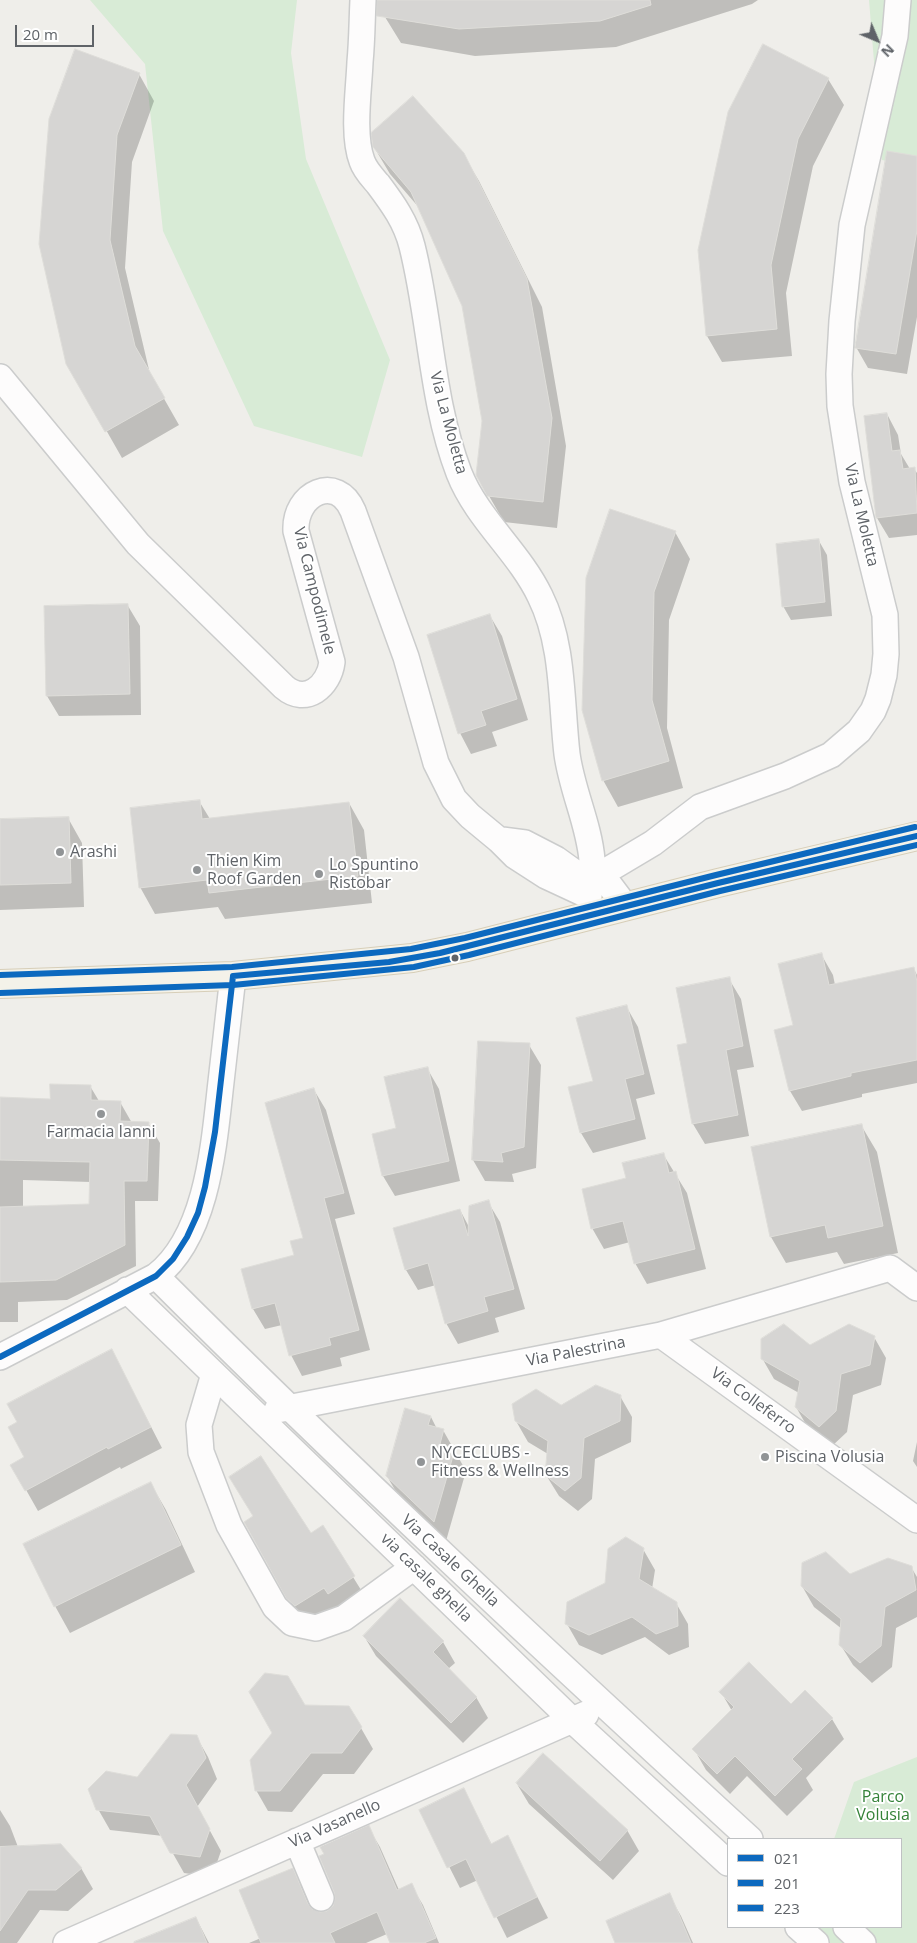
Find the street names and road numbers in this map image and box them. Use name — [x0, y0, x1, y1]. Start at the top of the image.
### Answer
street label: Via La Moletta — [425, 370, 471, 476]
street label: Via La Moletta — [840, 462, 882, 568]
street label: Via Campodimele — [289, 525, 339, 657]
street label: Via Palestrina — [525, 1333, 627, 1371]
street label: Via Colleferro — [707, 1364, 799, 1438]
street label: Via Casale Ghella — [397, 1511, 503, 1611]
street label: via casale ghella — [376, 1529, 476, 1627]
street label: Via Vasanello — [286, 1795, 384, 1853]

